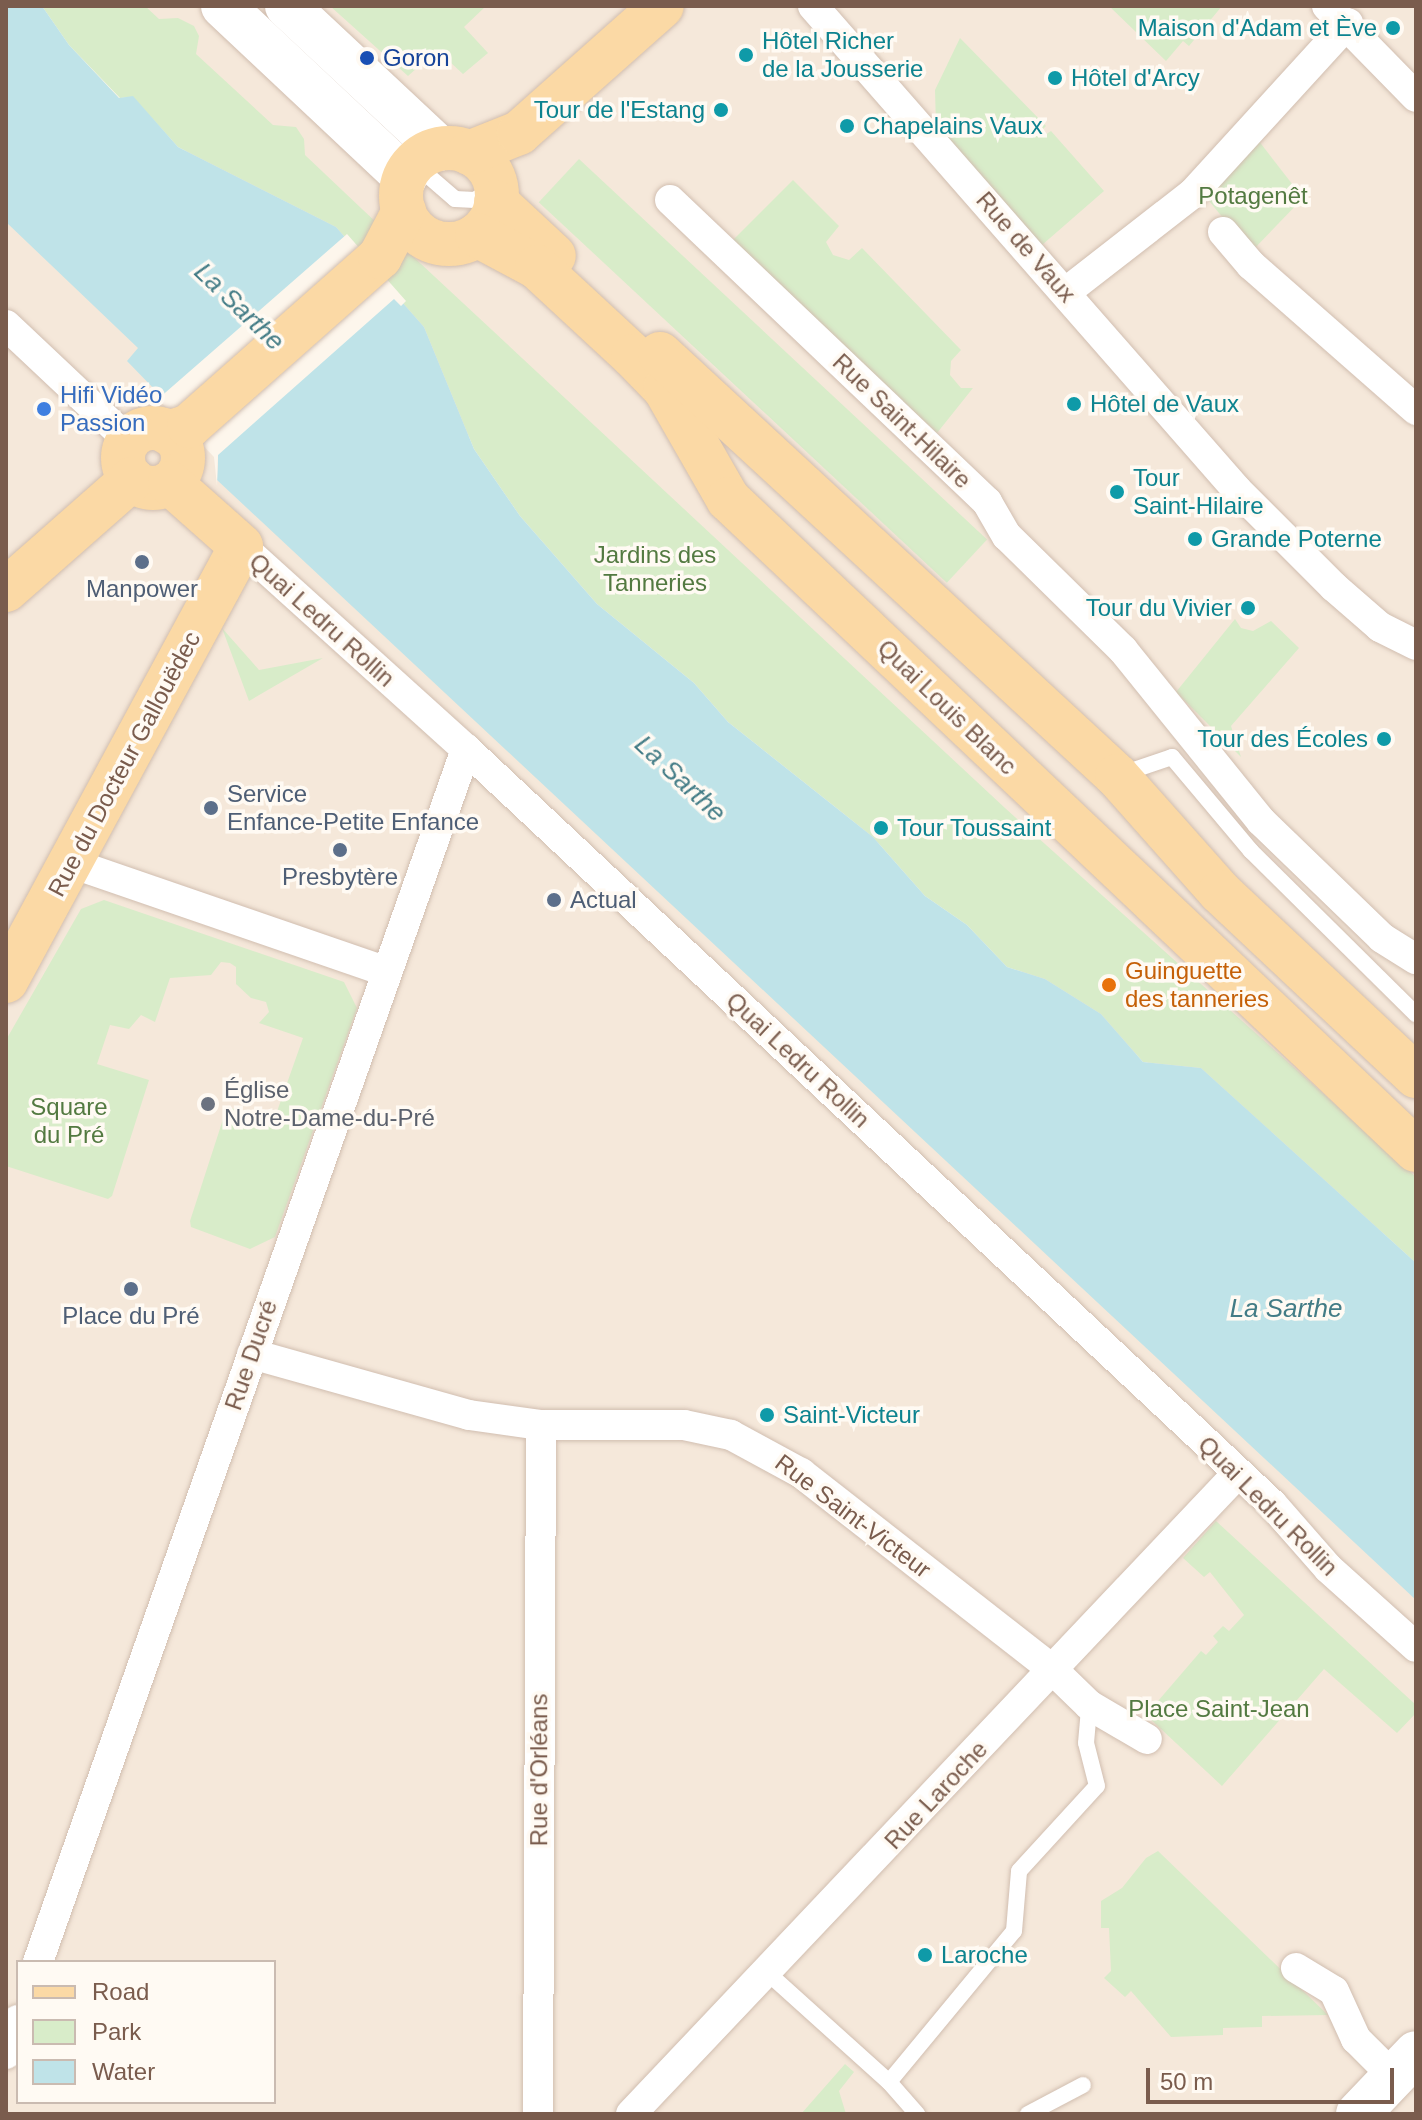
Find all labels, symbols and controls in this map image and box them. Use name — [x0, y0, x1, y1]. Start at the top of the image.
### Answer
place label: Maison d'Adam et Ève — [1138, 14, 1377, 42]
marker: Maison d'Adam et Ève — [1384, 19, 1402, 37]
place label: Hôtel Richer de la Jousserie — [762, 27, 923, 83]
place label: Goron — [383, 44, 450, 72]
marker: Hôtel Richer de la Jousserie — [737, 46, 755, 64]
marker: Goron — [358, 49, 376, 67]
place label: Hôtel d'Arcy — [1071, 64, 1200, 92]
marker: Hôtel d'Arcy — [1046, 69, 1064, 87]
place label: Tour de l'Estang — [534, 96, 705, 124]
marker: Tour de l'Estang — [712, 101, 730, 119]
place label: Chapelains Vaux — [863, 112, 1043, 140]
marker: Chapelains Vaux — [838, 117, 856, 135]
park label: Potagenêt — [1198, 182, 1308, 210]
street label: Rue de Vaux — [970, 186, 1082, 308]
water label: La Sarthe — [188, 257, 290, 357]
street label: Rue Saint-Hilaire — [827, 348, 977, 494]
place label: Hifi Vidéo Passion — [60, 381, 162, 437]
place label: Hôtel de Vaux — [1090, 390, 1239, 418]
marker: Hôtel de Vaux — [1065, 395, 1083, 413]
marker: Hifi Vidéo Passion — [35, 400, 53, 418]
place label: Tour Saint-Hilaire — [1133, 464, 1264, 520]
marker: Tour Saint-Hilaire — [1108, 483, 1126, 501]
place label: Grande Poterne — [1211, 525, 1382, 553]
marker: Grande Poterne — [1186, 530, 1204, 548]
park label: Jardins des Tanneries — [594, 541, 716, 597]
street label: Quai Ledru Rollin — [243, 547, 401, 693]
marker: Manpower — [133, 553, 151, 571]
place label: Manpower — [86, 575, 198, 603]
place label: Tour du Vivier — [1086, 594, 1232, 622]
marker: Tour du Vivier — [1239, 599, 1257, 617]
street label: Rue du Docteur Gallouëdec — [42, 626, 206, 902]
street label: Quai Louis Blanc — [872, 634, 1022, 780]
place label: Tour des Écoles — [1197, 725, 1368, 753]
water label: La Sarthe — [628, 729, 732, 829]
marker: Tour des Écoles — [1375, 730, 1393, 748]
place label: Service Enfance-Petite Enfance — [227, 780, 479, 836]
marker: Service Enfance-Petite Enfance — [202, 799, 220, 817]
place label: Tour Toussaint — [897, 814, 1052, 842]
marker: Tour Toussaint — [872, 819, 890, 837]
marker: Presbytère — [331, 841, 349, 859]
place label: Presbytère — [282, 863, 398, 891]
place label: Actual — [570, 886, 637, 914]
marker: Actual — [545, 891, 563, 909]
place label: Guinguette des tanneries — [1125, 957, 1269, 1013]
marker: Guinguette des tanneries — [1100, 976, 1118, 994]
street label: Quai Ledru Rollin — [720, 986, 876, 1134]
place label: Église Notre-Dame-du-Pré — [224, 1076, 435, 1132]
park label: Square du Pré — [30, 1093, 108, 1149]
marker: Église Notre-Dame-du-Pré — [199, 1095, 217, 1113]
marker: Place du Pré — [122, 1280, 140, 1298]
water label: La Sarthe — [1230, 1293, 1342, 1325]
street label: Rue Ducré — [219, 1296, 283, 1414]
place label: Place du Pré — [62, 1302, 200, 1330]
place label: Saint-Victeur — [783, 1401, 920, 1429]
marker: Saint-Victeur — [758, 1406, 776, 1424]
street label: Quai Ledru Rollin — [1192, 1430, 1344, 1582]
street label: Rue Saint-Victeur — [769, 1448, 937, 1584]
street label: Rue d'Orléans — [525, 1694, 553, 1846]
park label: Place Saint-Jean — [1128, 1695, 1310, 1723]
street label: Rue Laroche — [879, 1735, 993, 1855]
place label: Laroche — [941, 1941, 1028, 1969]
marker: Laroche — [916, 1946, 934, 1964]
legend — [16, 1960, 276, 2104]
text: Road — [92, 1978, 149, 2005]
text: Park — [92, 2018, 141, 2045]
scale bar — [1150, 2052, 1398, 2102]
text: Water — [92, 2058, 155, 2085]
text: 50 m — [1160, 2068, 1213, 2095]

